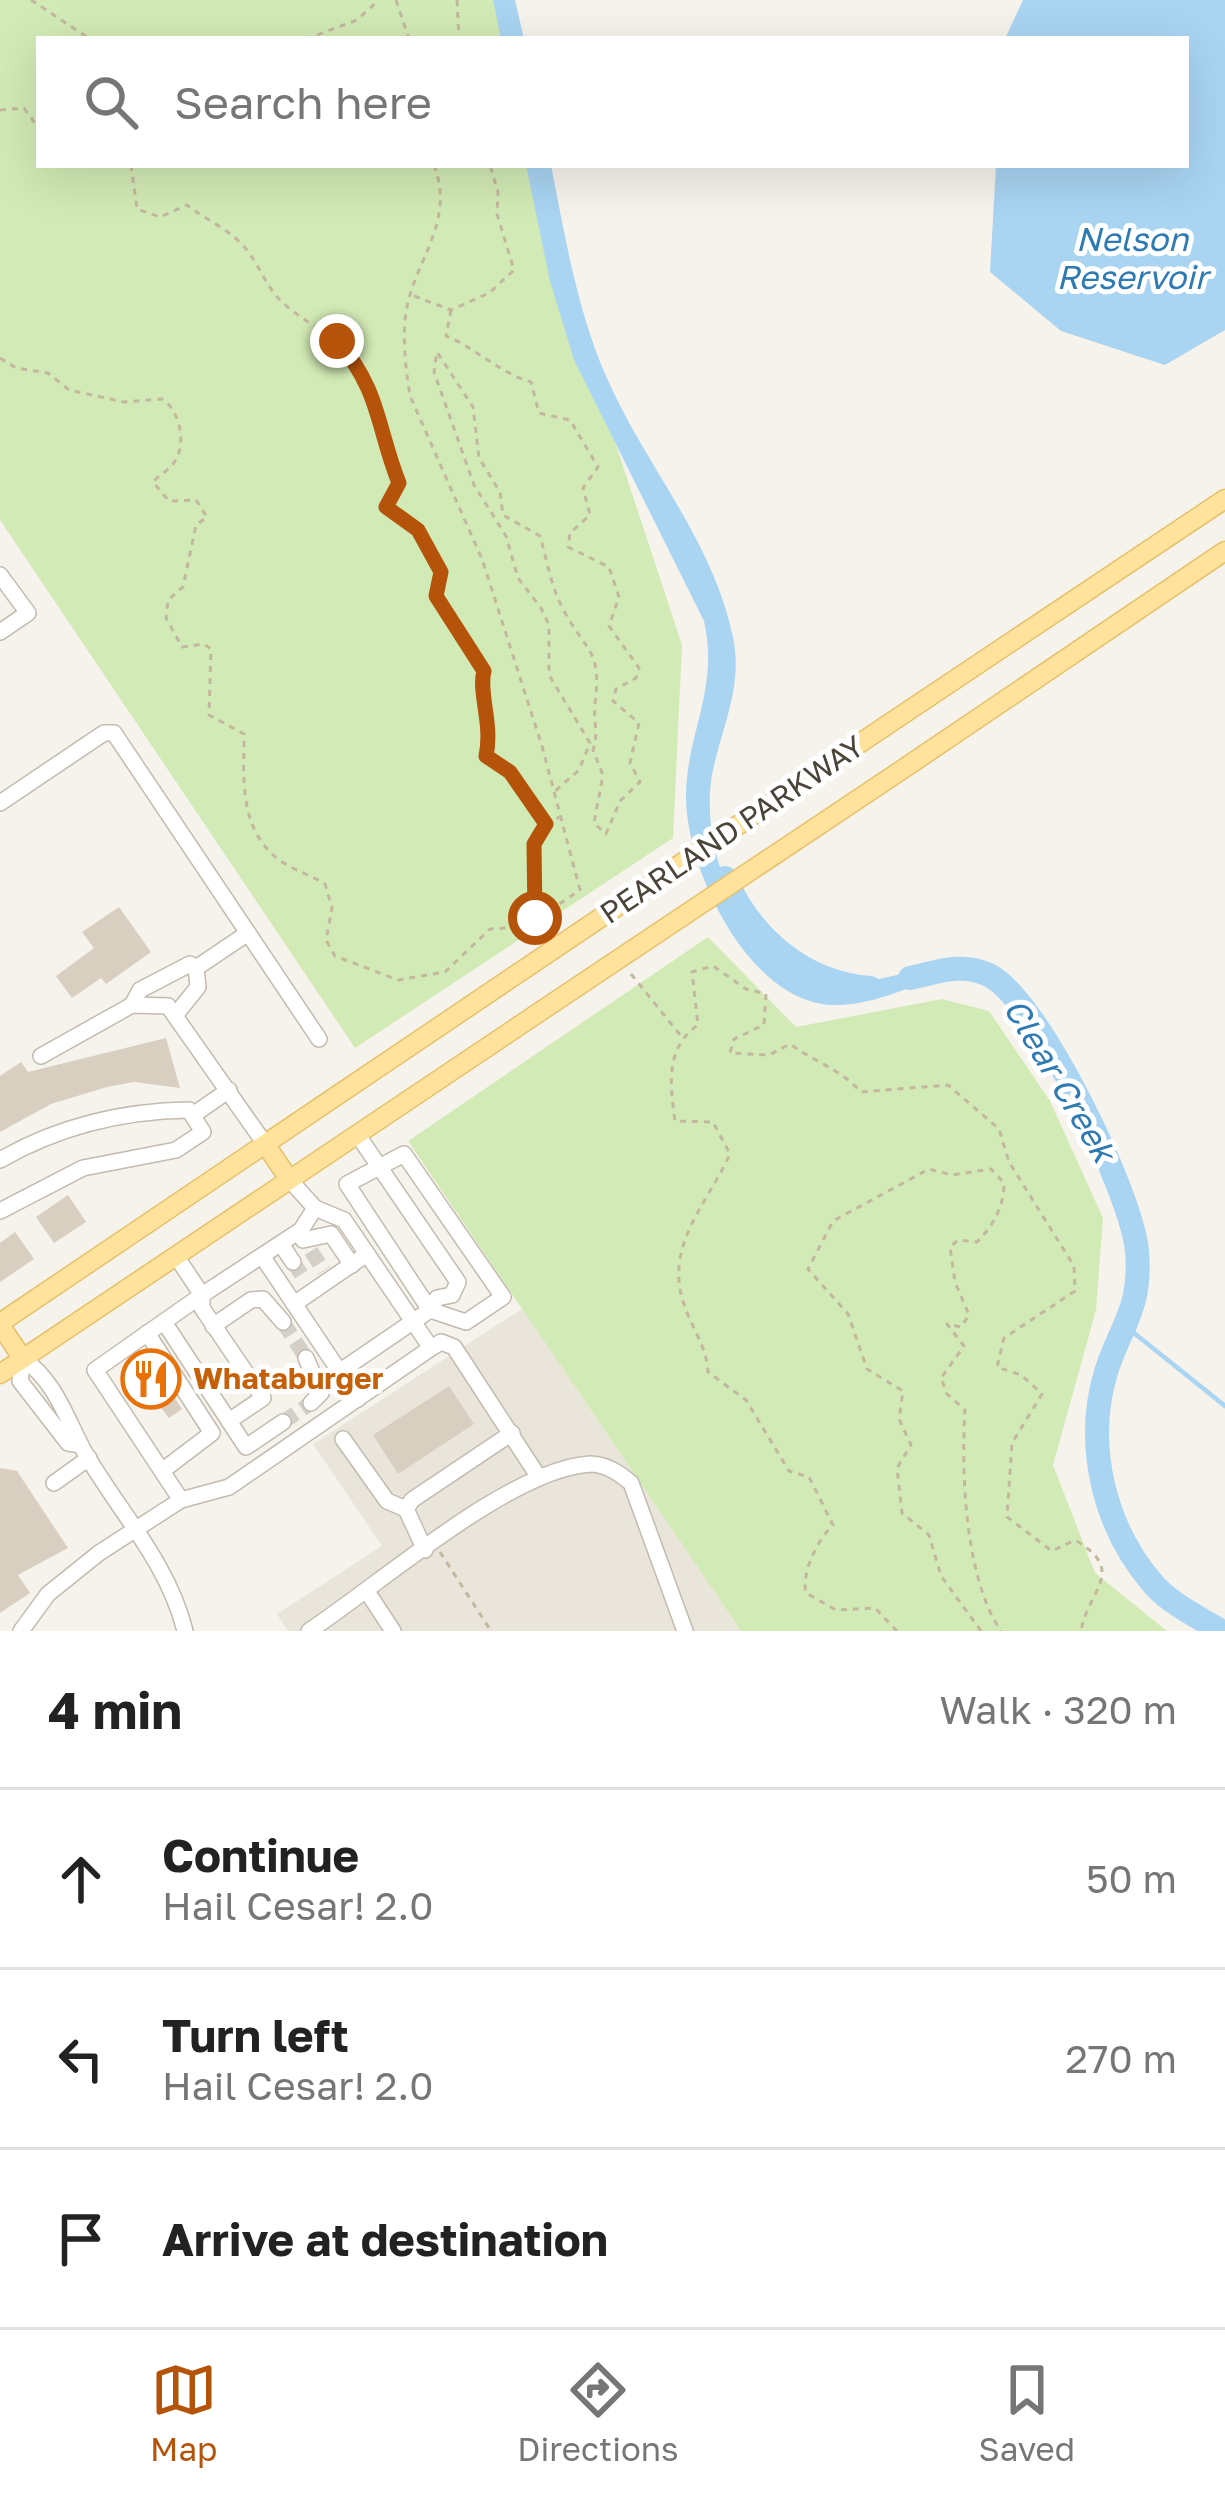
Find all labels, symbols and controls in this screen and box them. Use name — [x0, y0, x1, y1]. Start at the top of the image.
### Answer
search box — [36, 36, 1189, 168]
icon: search — [78, 69, 144, 135]
text: Search here — [174, 75, 432, 129]
water label: Nelson Reservoir — [1056, 219, 1212, 296]
route end — [310, 314, 364, 368]
street label: PEARLAND PARKWAY — [593, 728, 870, 931]
route start — [508, 891, 562, 945]
water label: Clear Creek — [996, 991, 1126, 1171]
restaurant icon: Whataburger — [120, 1348, 182, 1410]
place label: Whataburger — [193, 1360, 384, 1396]
text: 4 min — [48, 1679, 182, 1740]
text: Walk · 320 m — [939, 1686, 1177, 1733]
text: Continue — [162, 1828, 359, 1882]
icon: ahead — [48, 1846, 114, 1912]
text: 50 m — [1086, 1855, 1177, 1902]
text: Hail Cesar! 2.0 — [162, 1882, 433, 1929]
text: Turn left — [162, 2008, 349, 2062]
icon: left — [48, 2026, 114, 2092]
text: 270 m — [1065, 2035, 1177, 2082]
text: Hail Cesar! 2.0 — [162, 2062, 433, 2109]
icon: arrive — [48, 2206, 114, 2272]
text: Arrive at destination — [162, 2212, 608, 2266]
tab: Map — [150, 2357, 217, 2468]
tab: Directions — [517, 2357, 679, 2468]
tab: Saved — [979, 2357, 1075, 2468]

